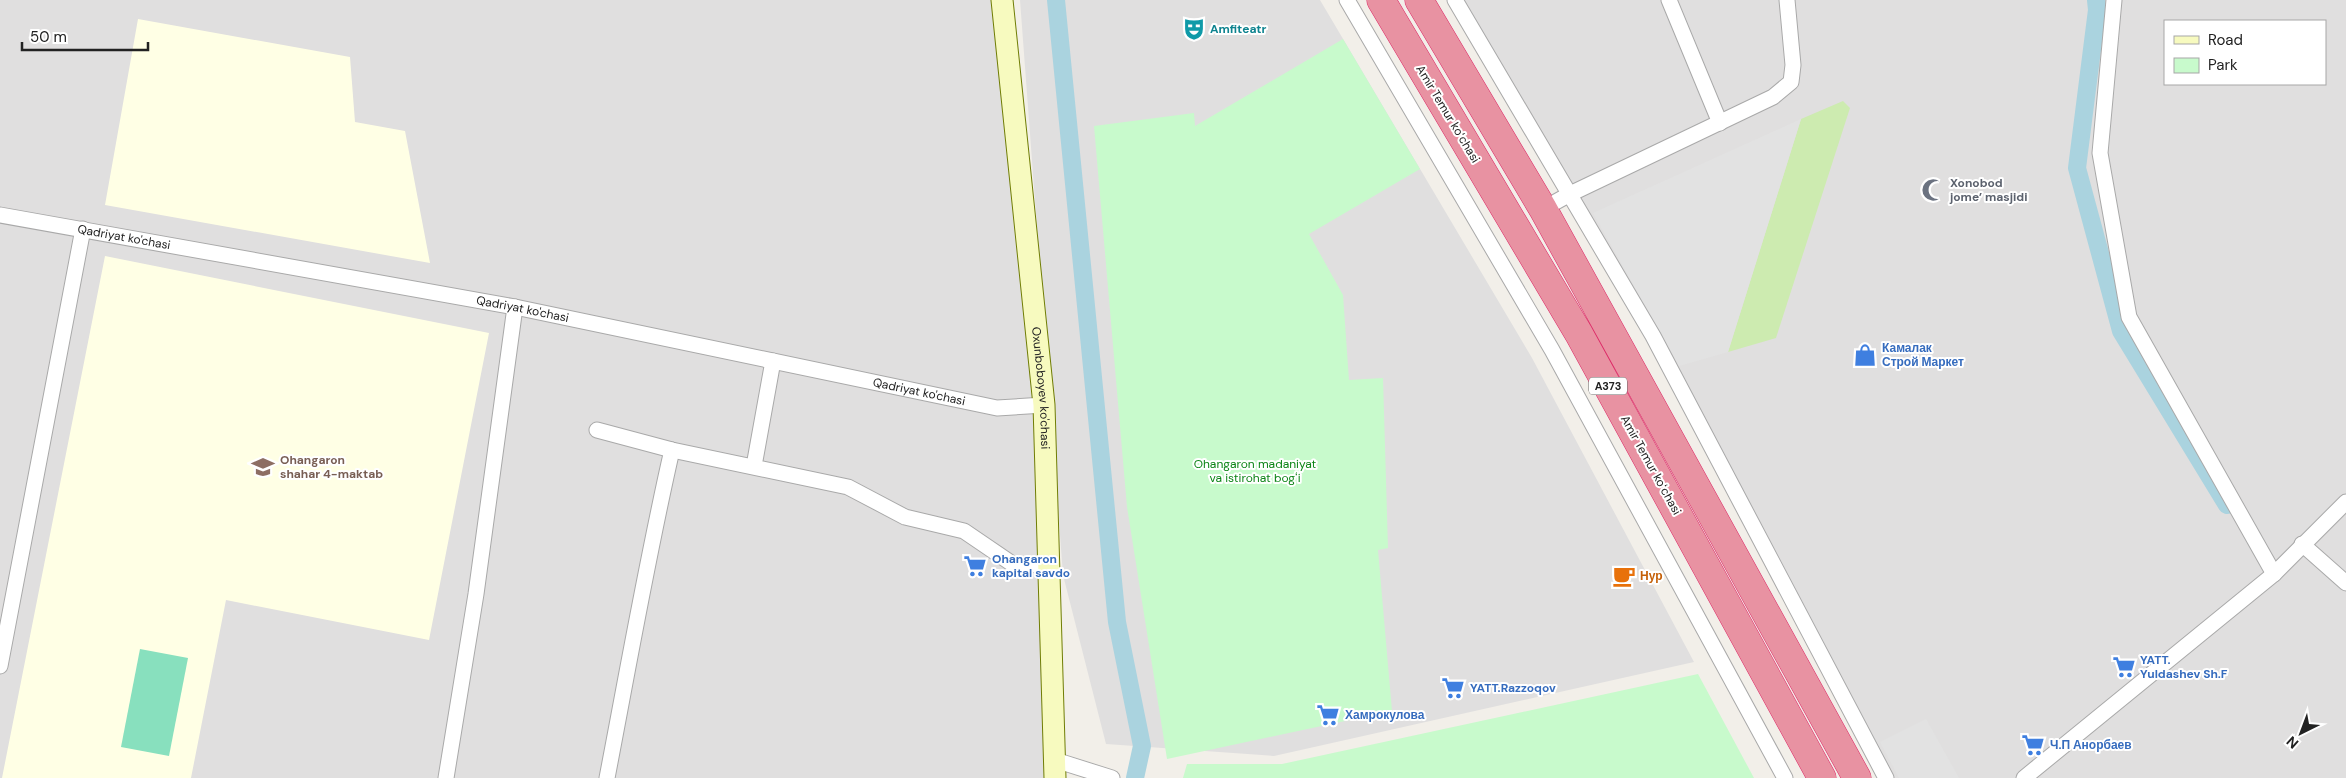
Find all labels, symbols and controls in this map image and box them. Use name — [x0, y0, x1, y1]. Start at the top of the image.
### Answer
theatre icon: Amfiteatr — [1181, 16, 1207, 42]
scale bar — [22, 20, 149, 52]
legend — [2164, 20, 2326, 85]
place label: Amfiteatr — [1210, 21, 1267, 37]
text: 50 m — [30, 27, 67, 47]
text: Road — [2208, 30, 2243, 50]
text: Park — [2208, 55, 2238, 75]
street label: Amir Temur koʻchasi — [1412, 62, 1484, 166]
place label: Xonobod jome’ masjidi — [1949, 175, 2027, 205]
mosque icon: Xonobod jome’ masjidi — [1920, 177, 1946, 203]
street label: Qadriyat ko'chasi — [76, 221, 172, 253]
street label: Qadriyat ko'chasi — [475, 292, 571, 326]
street label: Oxunboboyev ko'chasi — [1028, 326, 1053, 450]
place label: Камалак Строй Маркет — [1882, 340, 1964, 370]
shop icon: Камалак Строй Маркет — [1852, 342, 1878, 368]
street label: Qadriyat ko'chasi — [871, 374, 967, 409]
road number: A373 — [1589, 378, 1627, 394]
street label: Amir Temur koʻchasi — [1617, 412, 1685, 518]
place label: Ohangaron shahar 4-maktab — [280, 452, 383, 482]
school or university icon: Ohangaron shahar 4-maktab — [250, 454, 276, 480]
park label: Ohangaron madaniyat va istirohat bogʻi — [1194, 456, 1317, 486]
place label: Ohangaron kapital savdo — [992, 551, 1070, 581]
supermarket icon: Ohangaron kapital savdo — [962, 553, 988, 579]
cafe icon: Нур — [1611, 563, 1637, 589]
place label: Нур — [1640, 568, 1663, 584]
place label: YATT. Yuldashev Sh.F — [2140, 652, 2228, 682]
supermarket icon: YATT. Yuldashev Sh.F — [2111, 654, 2137, 680]
supermarket icon: YATT.Razzoqov — [1440, 675, 1466, 701]
place label: YATT.Razzoqov — [1470, 680, 1556, 696]
supermarket icon: Хамрокулова — [1315, 702, 1341, 728]
place label: Хамрокулова — [1345, 707, 1425, 723]
north arrow — [2276, 708, 2326, 758]
supermarket icon: Ч.П Анорбаев — [2020, 732, 2046, 758]
text: N — [2282, 733, 2302, 753]
place label: Ч.П Анорбаев — [2050, 737, 2132, 753]

